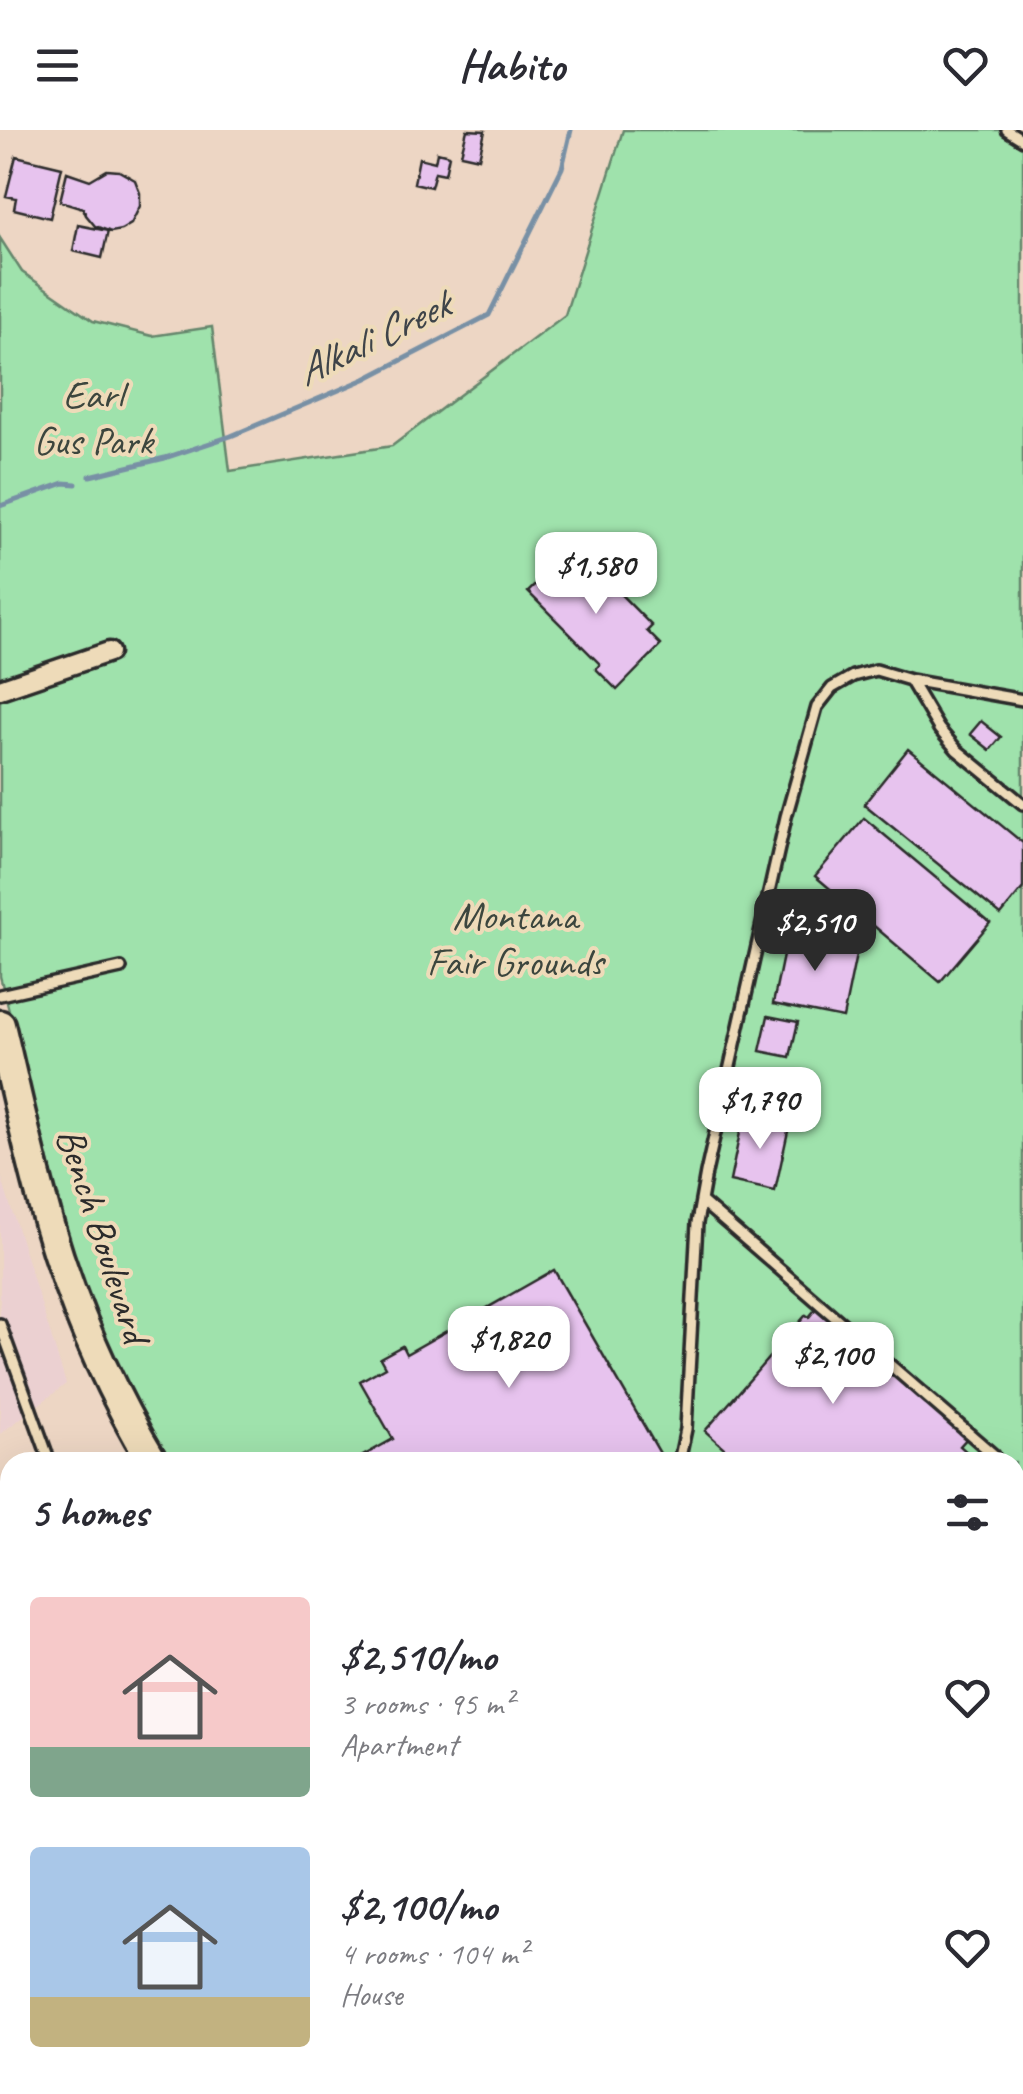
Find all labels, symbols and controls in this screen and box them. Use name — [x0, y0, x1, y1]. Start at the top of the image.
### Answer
text: Habito — [459, 37, 564, 94]
icon: menu — [30, 38, 85, 93]
icon: heart — [938, 38, 993, 93]
water label: Alkali Creek — [287, 275, 465, 398]
park label: Earl Gus Park — [33, 370, 155, 466]
pin: $1,580 — [515, 532, 677, 617]
text: $1,580 — [557, 544, 635, 585]
pin: $2,510 — [734, 889, 896, 974]
park label: Montana Fair Grounds — [427, 891, 607, 987]
text: $2,510 — [776, 901, 854, 942]
pin: $1,790 — [679, 1067, 841, 1152]
text: $1,790 — [721, 1079, 799, 1120]
street label: Bench Boulevard — [45, 1122, 163, 1354]
pin: $1,820 — [428, 1306, 590, 1391]
text: $1,820 — [470, 1318, 548, 1359]
pin: $2,100 — [752, 1322, 914, 1407]
text: $2,100 — [794, 1334, 872, 1375]
icon: filters — [940, 1485, 995, 1540]
text: 5 homes — [30, 1486, 148, 1539]
text: $2,510/mo — [340, 1630, 496, 1683]
icon: home — [110, 1637, 230, 1757]
icon: heart — [940, 1670, 995, 1725]
text: 3 rooms · 95 m² — [340, 1683, 513, 1724]
text: Apartment — [340, 1724, 458, 1765]
text: $2,100/mo — [340, 1880, 497, 1933]
icon: home — [110, 1887, 230, 2007]
icon: heart — [940, 1920, 995, 1975]
text: 4 rooms · 104 m² — [340, 1933, 527, 1974]
text: House — [340, 1974, 402, 2015]

